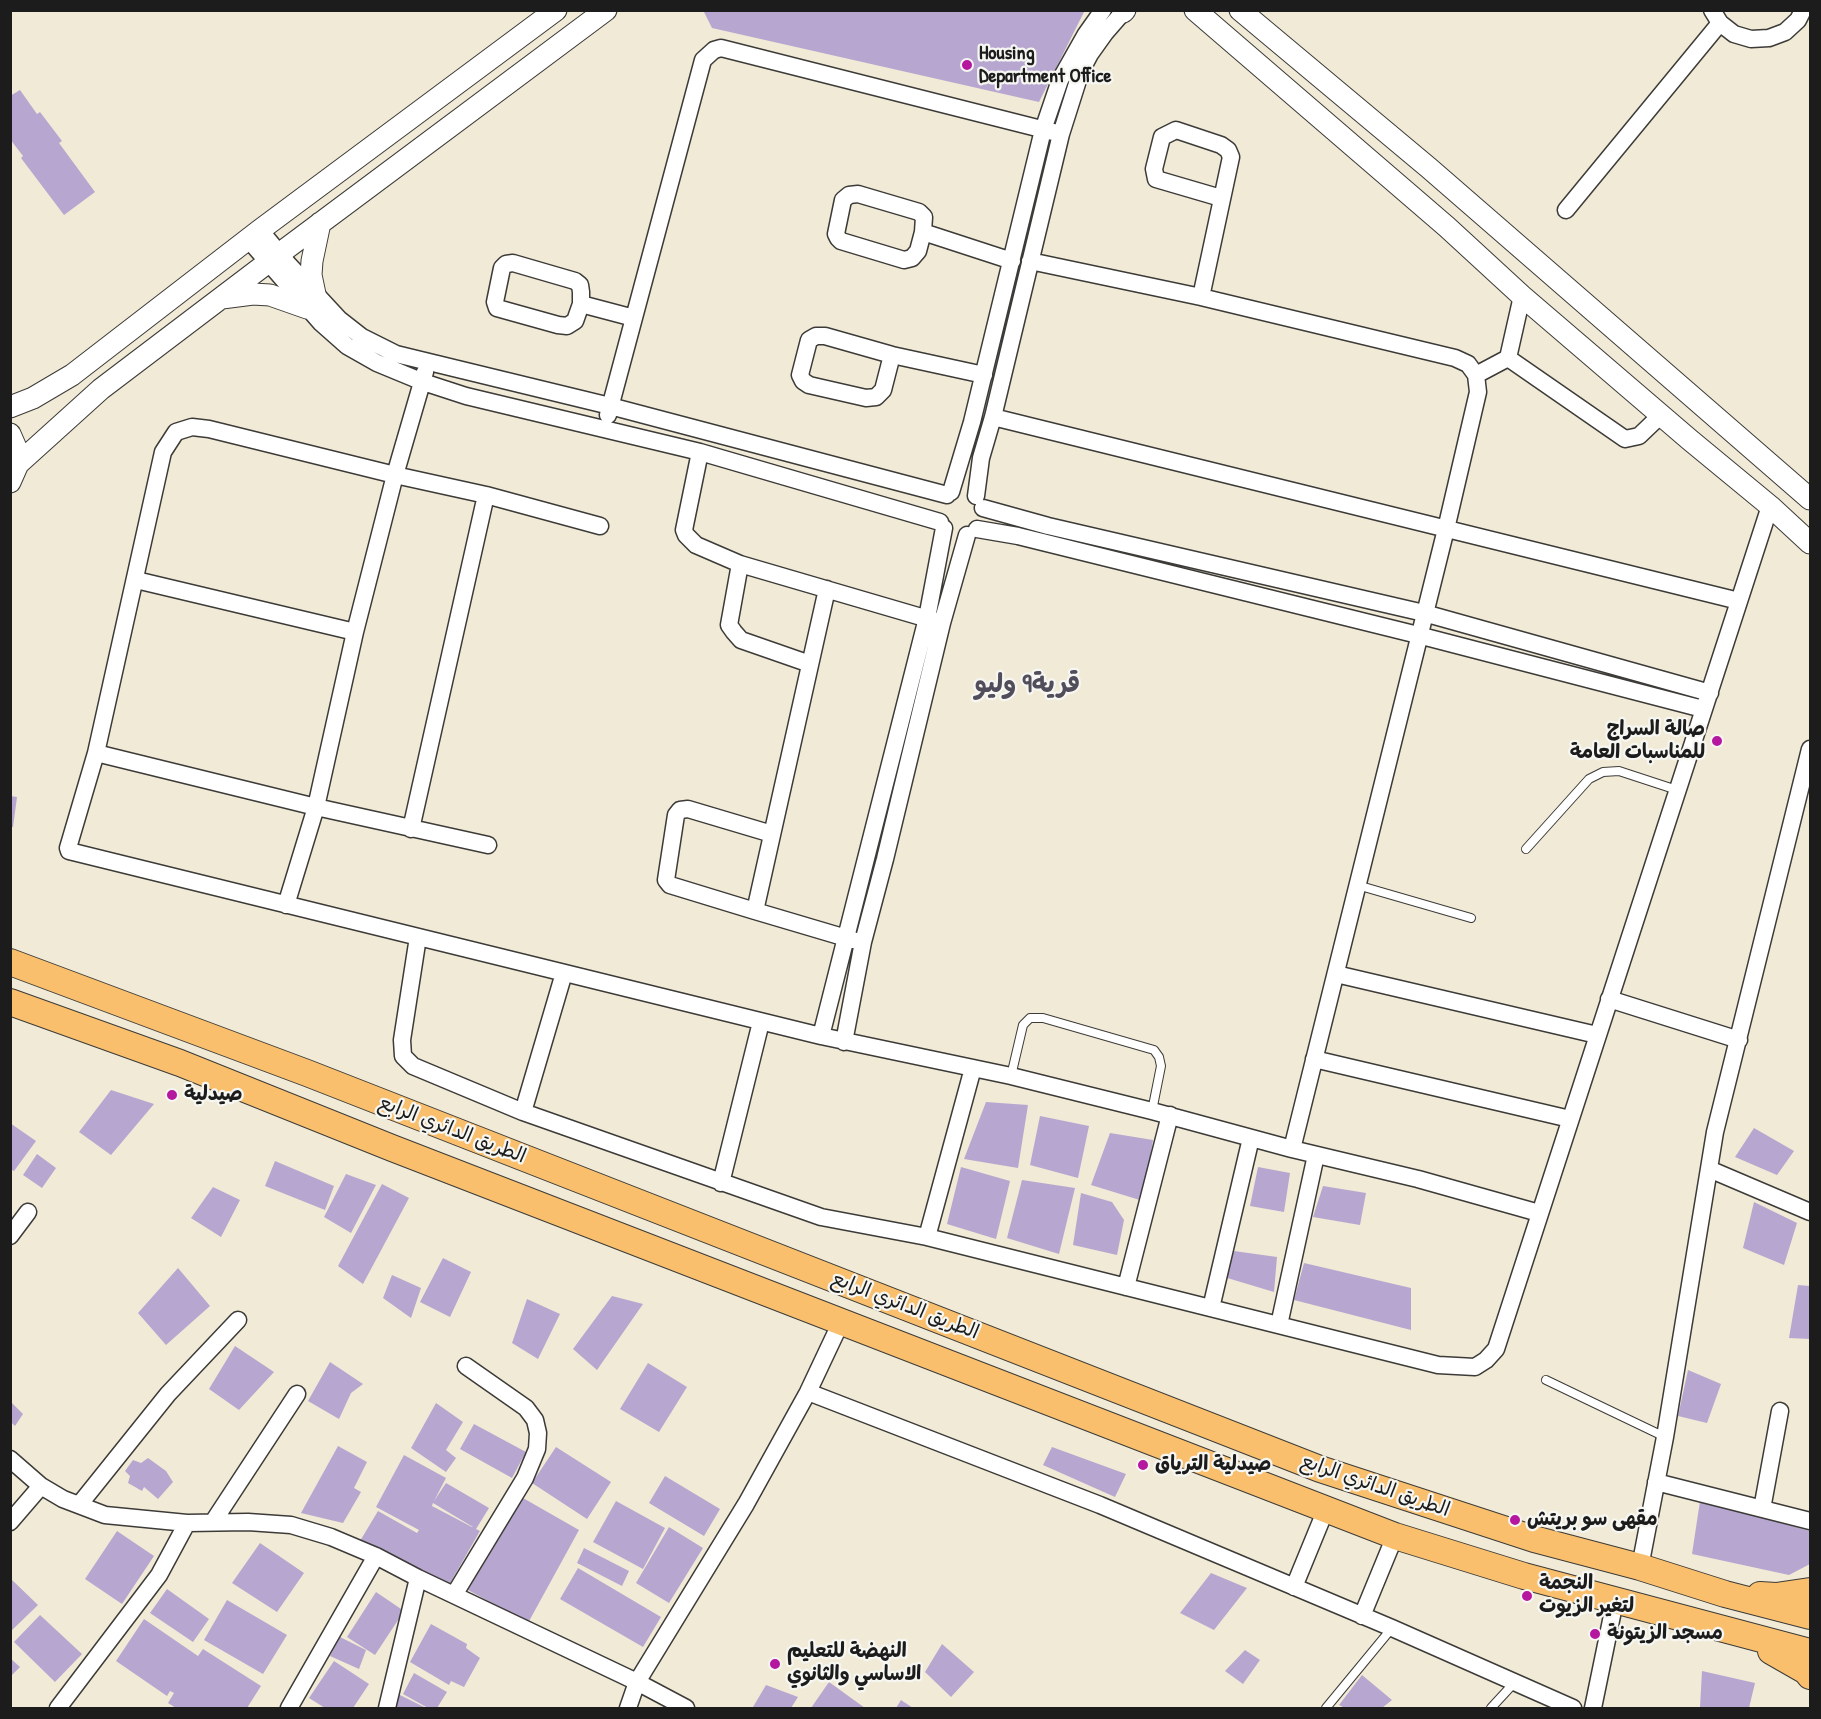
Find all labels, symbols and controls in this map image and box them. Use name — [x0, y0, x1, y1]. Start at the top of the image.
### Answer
place label: Housing Department Office — [979, 42, 1111, 89]
marker: Housing Department Office — [960, 58, 974, 72]
district label: قرية9 وليو — [974, 669, 1080, 701]
place label: صالة السراج للمناسبات العامة — [1570, 718, 1705, 765]
marker: صالة السراج للمناسبات العامة — [1710, 734, 1724, 748]
place label: صيدلية — [184, 1083, 242, 1107]
marker: صيدلية — [165, 1088, 179, 1102]
street label: الطريق الدائري الرابع — [375, 1091, 529, 1169]
street label: الطريق الدائري الرابع — [828, 1267, 982, 1345]
street label: الطريق الدائري الرابع — [1297, 1449, 1453, 1523]
place label: صيدلية الترياق — [1155, 1453, 1271, 1477]
marker: صيدلية الترياق — [1136, 1458, 1150, 1472]
place label: مقهى سو بريتش — [1527, 1508, 1658, 1532]
marker: مقهى سو بريتش — [1508, 1513, 1522, 1527]
place label: النجمة لتغير الزيوت — [1539, 1572, 1634, 1619]
marker: النجمة لتغير الزيوت — [1520, 1589, 1534, 1603]
place label: مسجد الزيتونة — [1607, 1622, 1723, 1646]
marker: مسجد الزيتونة — [1588, 1627, 1602, 1641]
place label: النهضة للتعليم الاساسي والثانوي — [787, 1640, 921, 1687]
marker: النهضة للتعليم الاساسي والثانوي — [768, 1657, 782, 1671]

